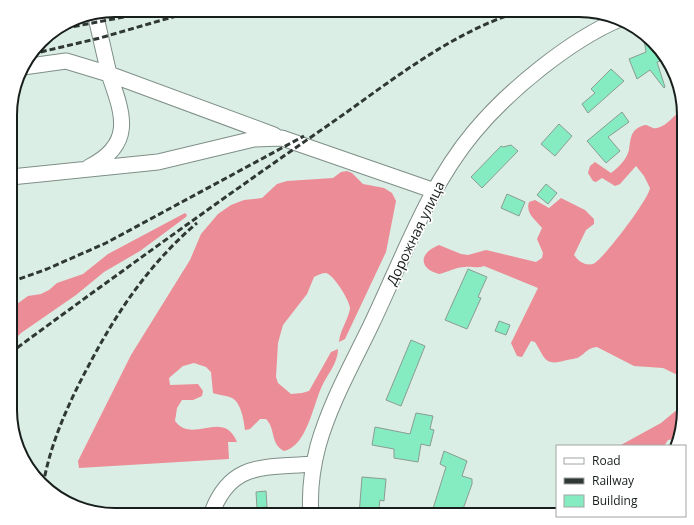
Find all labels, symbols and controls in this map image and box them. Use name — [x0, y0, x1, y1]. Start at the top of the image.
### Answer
street label: Дорожная улица — [382, 178, 448, 288]
legend — [556, 445, 686, 517]
text: Road — [592, 452, 621, 469]
text: Railway — [592, 472, 635, 489]
text: Building — [592, 492, 638, 509]

